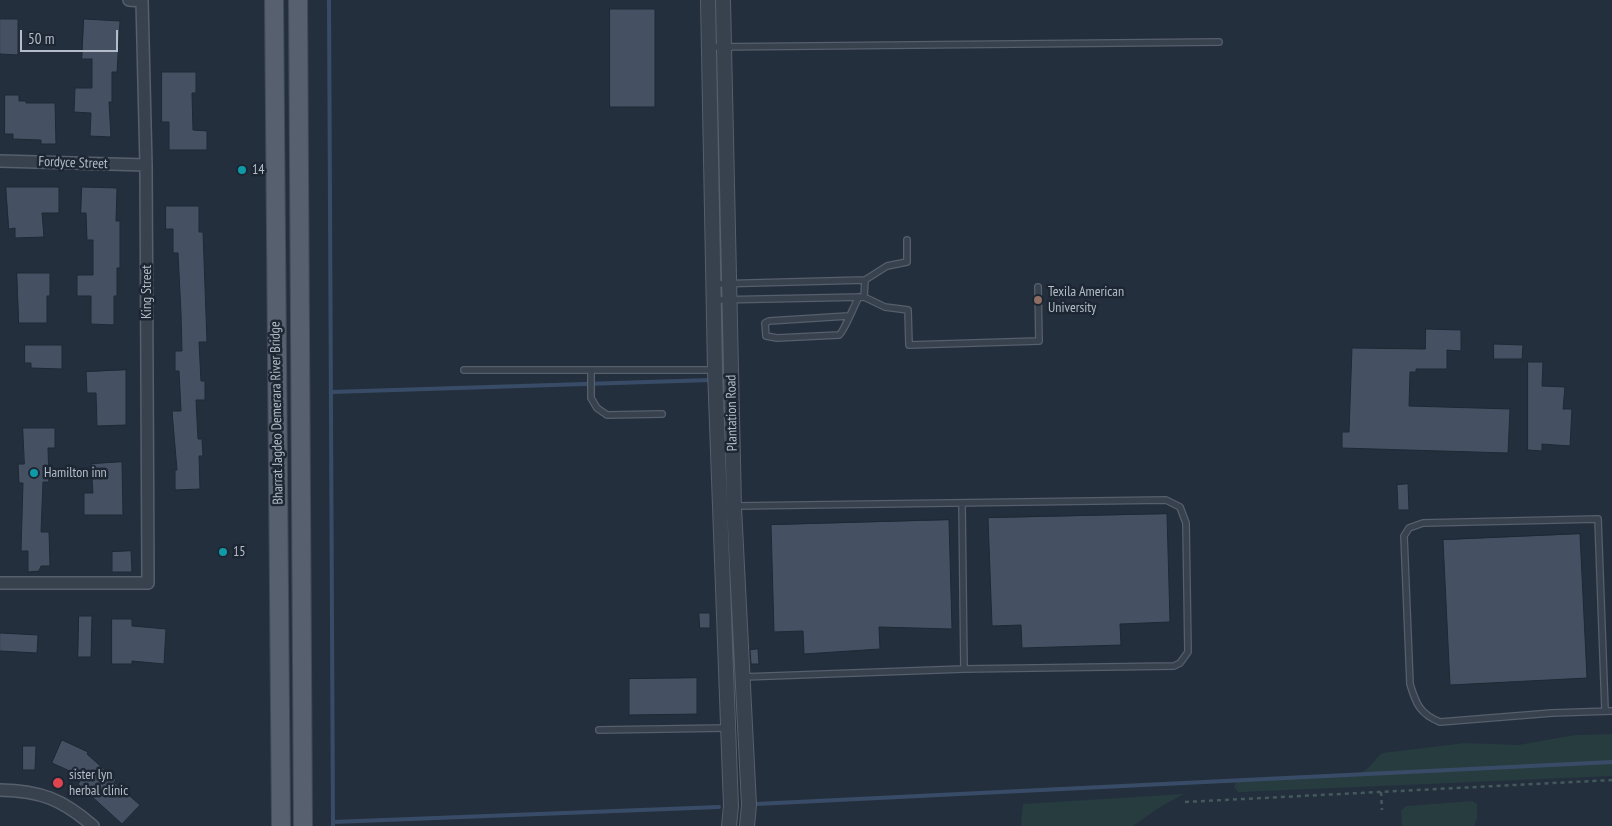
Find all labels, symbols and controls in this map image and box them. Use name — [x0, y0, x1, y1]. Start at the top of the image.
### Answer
scale bar — [22, 20, 120, 52]
text: 50 m — [28, 29, 54, 48]
street label: Fordyce Street — [38, 153, 108, 173]
place label: 14 — [252, 162, 265, 178]
marker: 14 — [236, 164, 248, 176]
street label: King Street — [139, 265, 155, 319]
place label: Texila American University — [1048, 284, 1124, 316]
marker: Texila American University — [1032, 294, 1044, 306]
street label: Bharrat Jagdeo Demerara River Bridge — [267, 321, 287, 505]
street label: Plantation Road — [723, 375, 741, 451]
place label: Hamilton inn — [44, 465, 107, 481]
marker: Hamilton inn — [28, 467, 40, 479]
place label: 15 — [233, 544, 246, 560]
marker: 15 — [217, 546, 229, 558]
place label: sister lyn herbal clinic — [69, 767, 128, 800]
marker: sister lyn herbal clinic — [51, 776, 65, 790]

